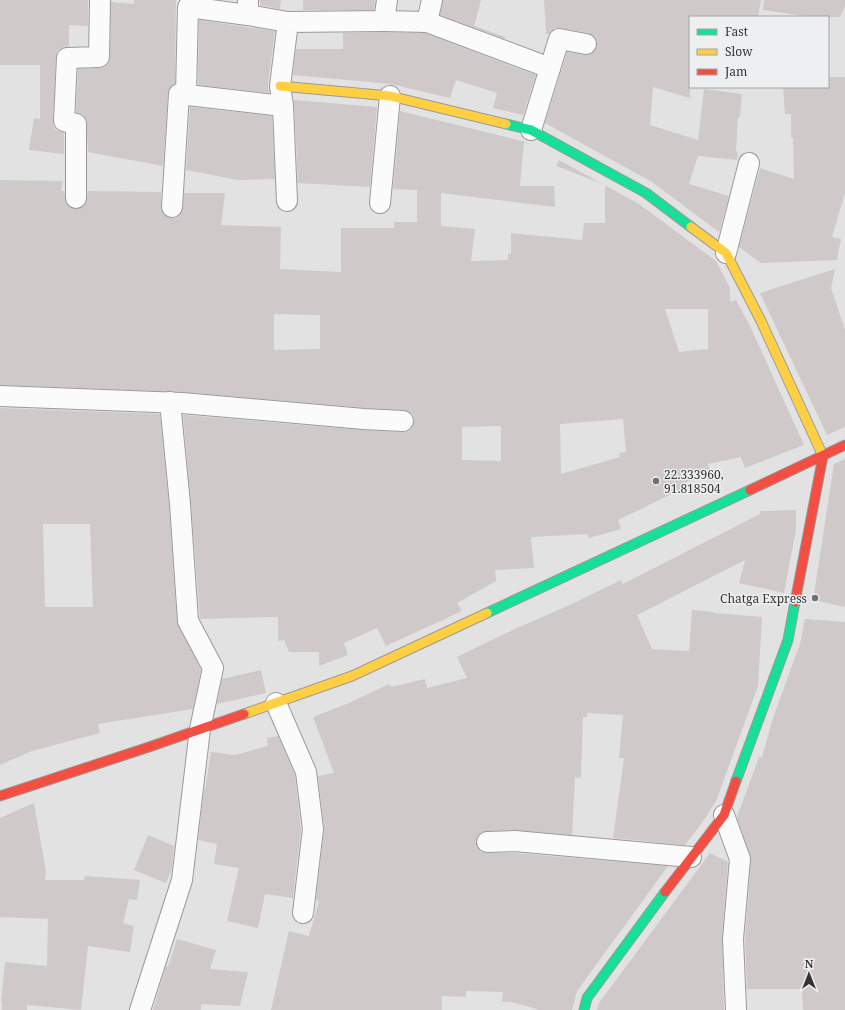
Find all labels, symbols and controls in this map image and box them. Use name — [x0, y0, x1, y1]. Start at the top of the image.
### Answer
legend — [689, 16, 829, 88]
text: Fast — [725, 23, 748, 40]
text: Slow — [725, 43, 753, 60]
text: Jam — [724, 63, 747, 80]
place label: 22.333960, 91.818504 — [664, 466, 724, 497]
marker: 22.333960, 91.818504 — [651, 476, 661, 486]
place label: Chatga Express — [720, 590, 807, 607]
marker: Chatga Express — [810, 593, 820, 603]
north arrow — [789, 954, 829, 994]
text: N — [805, 956, 814, 971]

